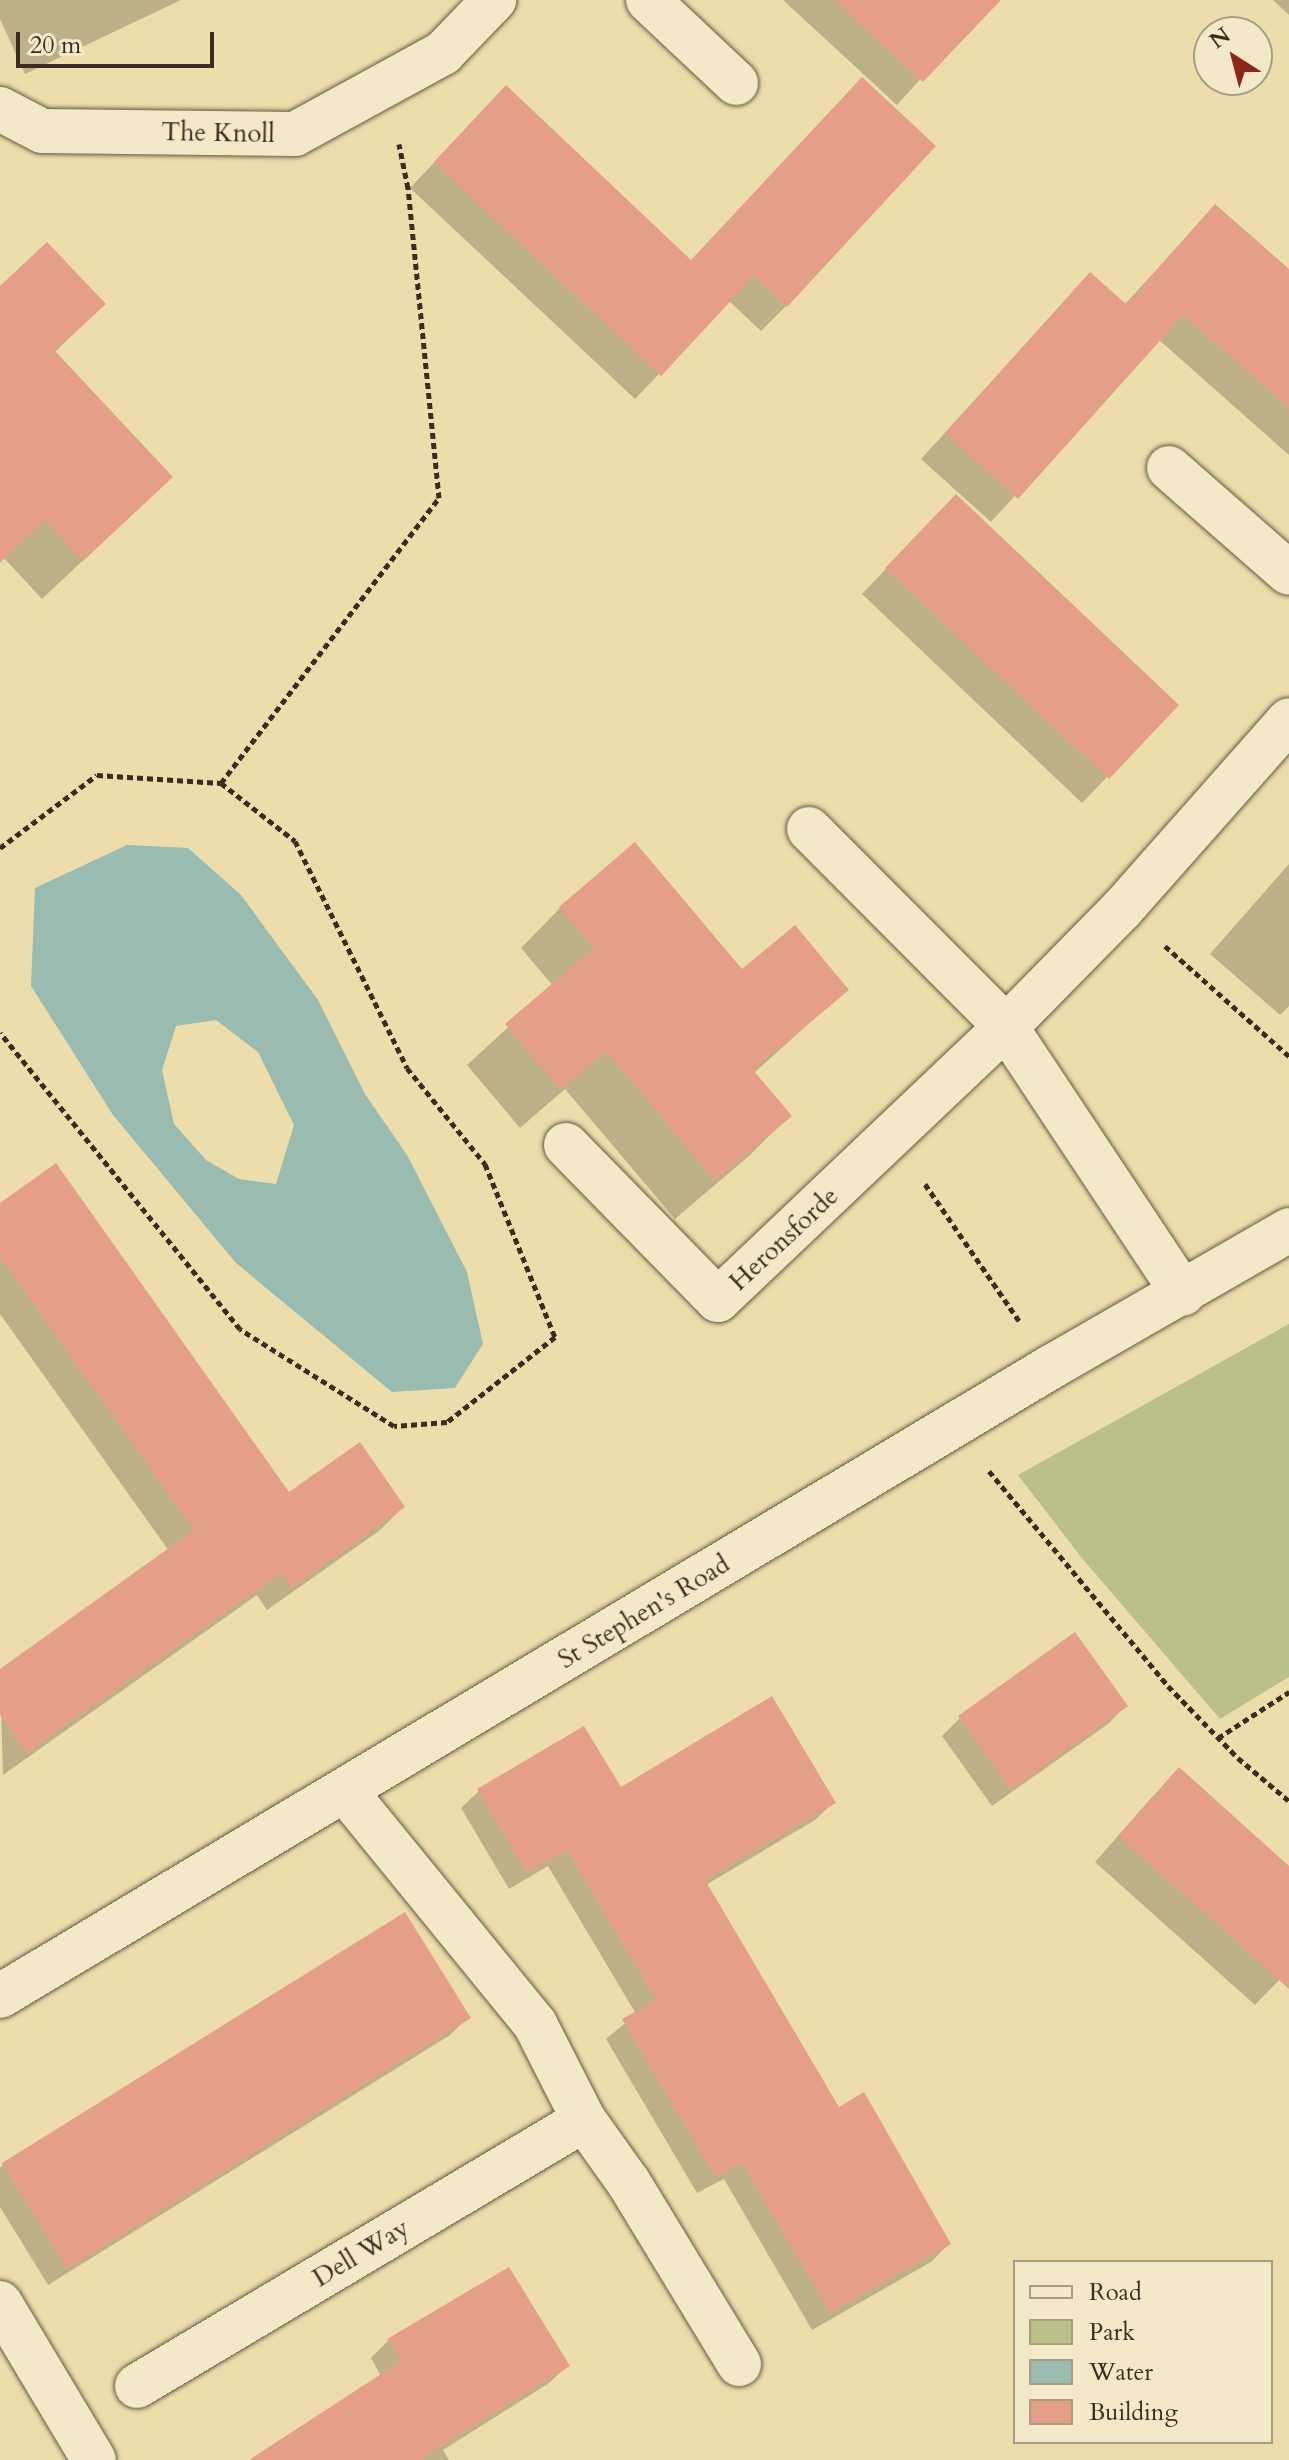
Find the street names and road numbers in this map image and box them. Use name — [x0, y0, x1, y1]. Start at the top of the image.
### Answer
street label: The Knoll — [161, 116, 275, 150]
street label: Heronsforde — [723, 1181, 845, 1297]
street label: St Stephen's Road — [553, 1548, 735, 1676]
street label: Dell Way — [307, 2212, 415, 2294]

